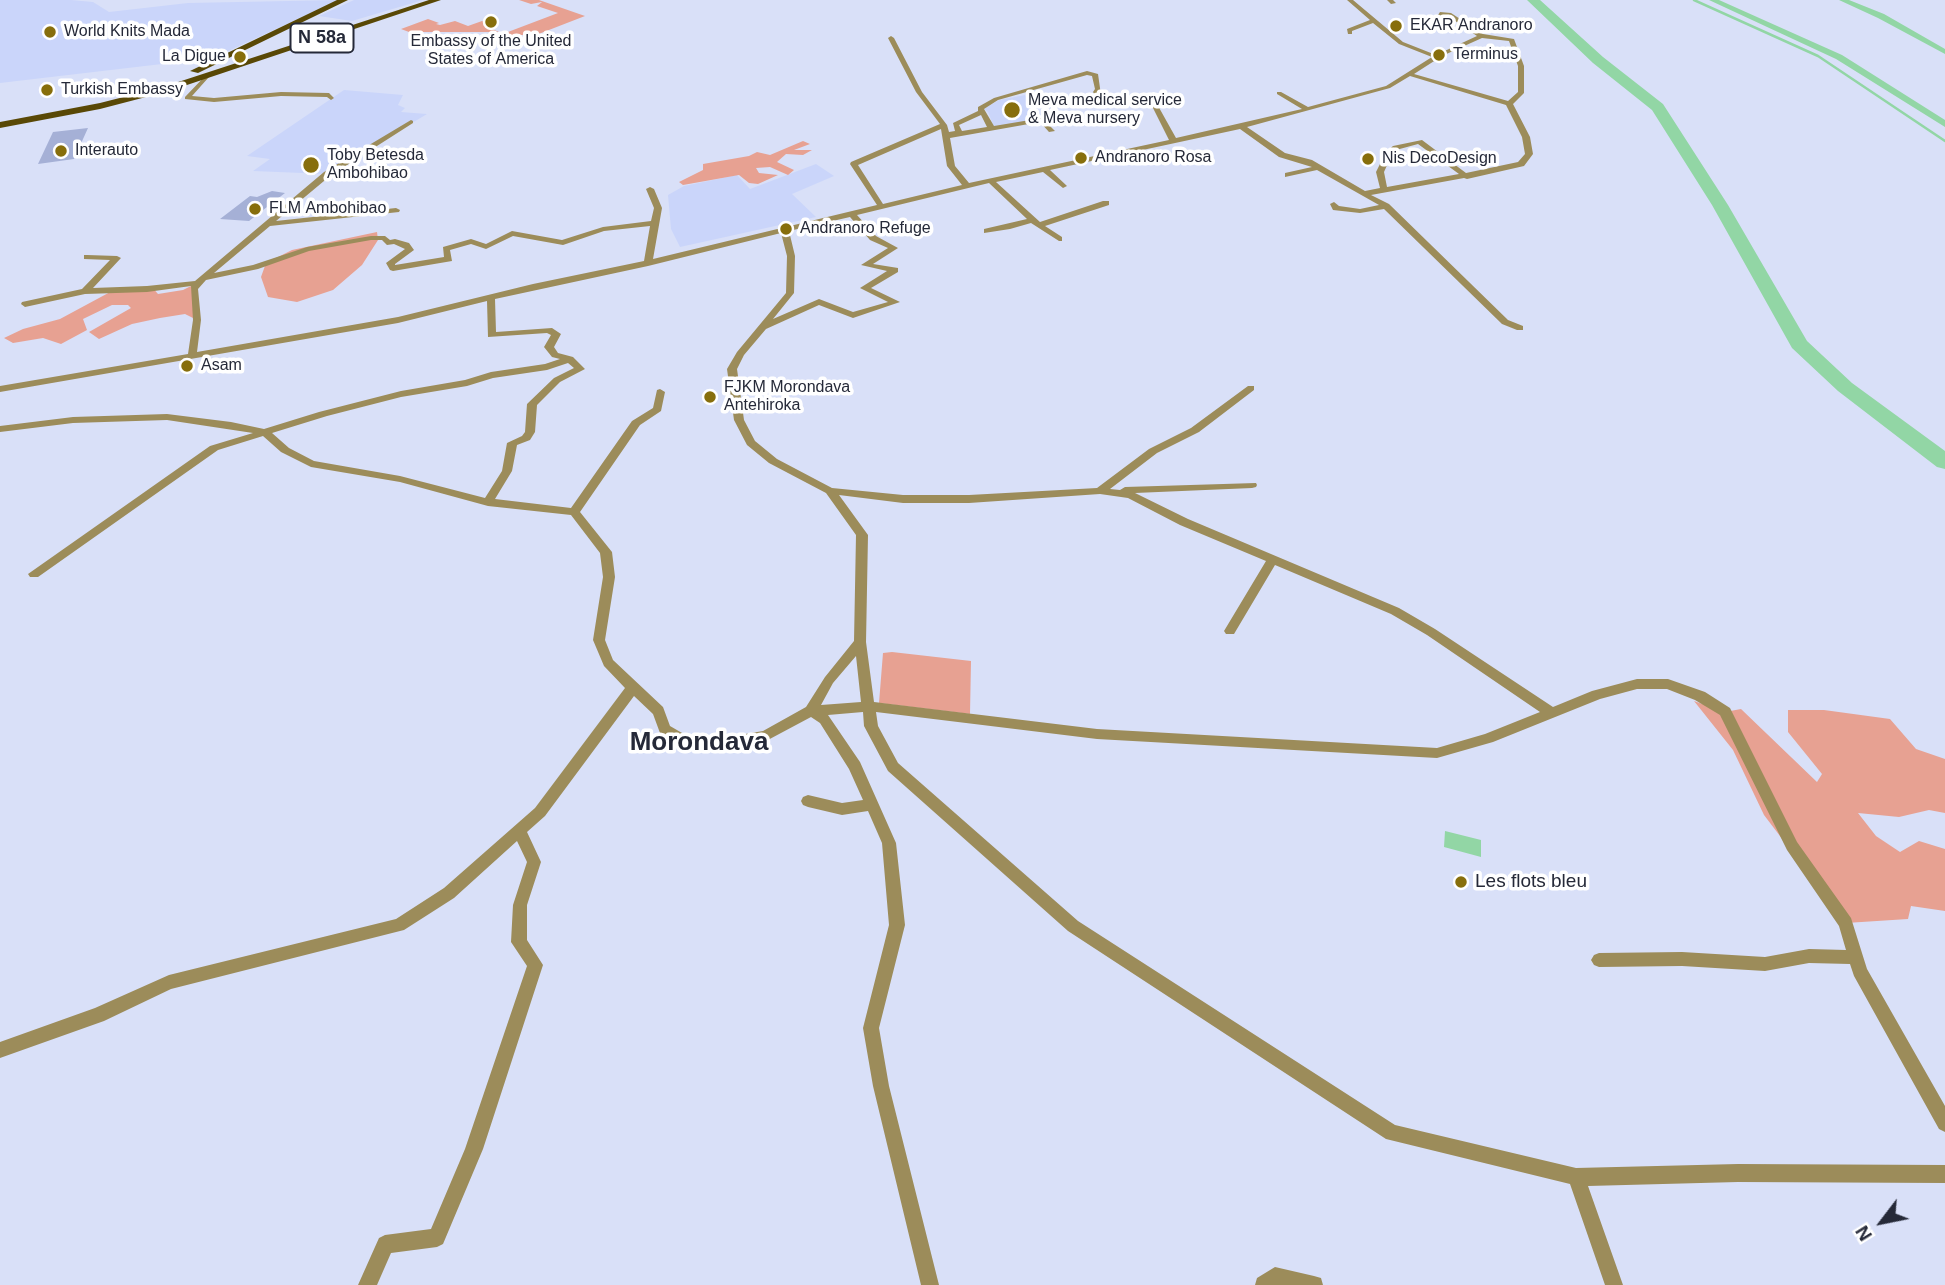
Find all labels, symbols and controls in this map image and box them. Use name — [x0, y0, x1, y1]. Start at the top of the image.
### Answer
marker: Embassy of the United States of America — [483, 14, 499, 30]
place label: EKAR Andranoro — [1410, 16, 1533, 36]
marker: EKAR Andranoro — [1388, 18, 1404, 34]
place label: World Knits Mada — [64, 22, 190, 42]
marker: World Knits Mada — [42, 24, 58, 40]
road number: N 58a — [290, 24, 354, 52]
place label: Embassy of the United States of America — [411, 32, 571, 70]
place label: Terminus — [1453, 45, 1518, 65]
place label: La Digue — [162, 47, 226, 67]
marker: Terminus — [1431, 47, 1447, 63]
marker: La Digue — [232, 49, 248, 65]
place label: Turkish Embassy — [61, 80, 183, 100]
marker: Turkish Embassy — [39, 82, 55, 98]
place label: Meva medical service & Meva nursery — [1028, 91, 1182, 129]
marker: Meva medical service & Meva nursery — [1002, 100, 1022, 120]
place label: Interauto — [75, 141, 138, 161]
marker: Interauto — [53, 143, 69, 159]
place label: Toby Betesda Ambohibao — [327, 146, 424, 184]
place label: Andranoro Rosa — [1095, 148, 1212, 168]
place label: Nis DecoDesign — [1382, 149, 1497, 169]
marker: Andranoro Rosa — [1073, 150, 1089, 166]
marker: Nis DecoDesign — [1360, 151, 1376, 167]
marker: Toby Betesda Ambohibao — [301, 155, 321, 175]
place label: FLM Ambohibao — [269, 199, 386, 219]
marker: FLM Ambohibao — [247, 201, 263, 217]
place label: Andranoro Refuge — [800, 219, 931, 239]
marker: Andranoro Refuge — [778, 221, 794, 237]
place label: Asam — [201, 356, 242, 376]
marker: Asam — [179, 358, 195, 374]
place label: FJKM Morondava Antehiroka — [724, 378, 850, 416]
marker: FJKM Morondava Antehiroka — [702, 389, 718, 405]
district label: Morondava — [630, 727, 768, 759]
place label: Les flots bleu — [1475, 871, 1587, 893]
marker: Les flots bleu — [1453, 874, 1469, 890]
north arrow — [1847, 1187, 1917, 1257]
text: N — [1851, 1222, 1876, 1245]

